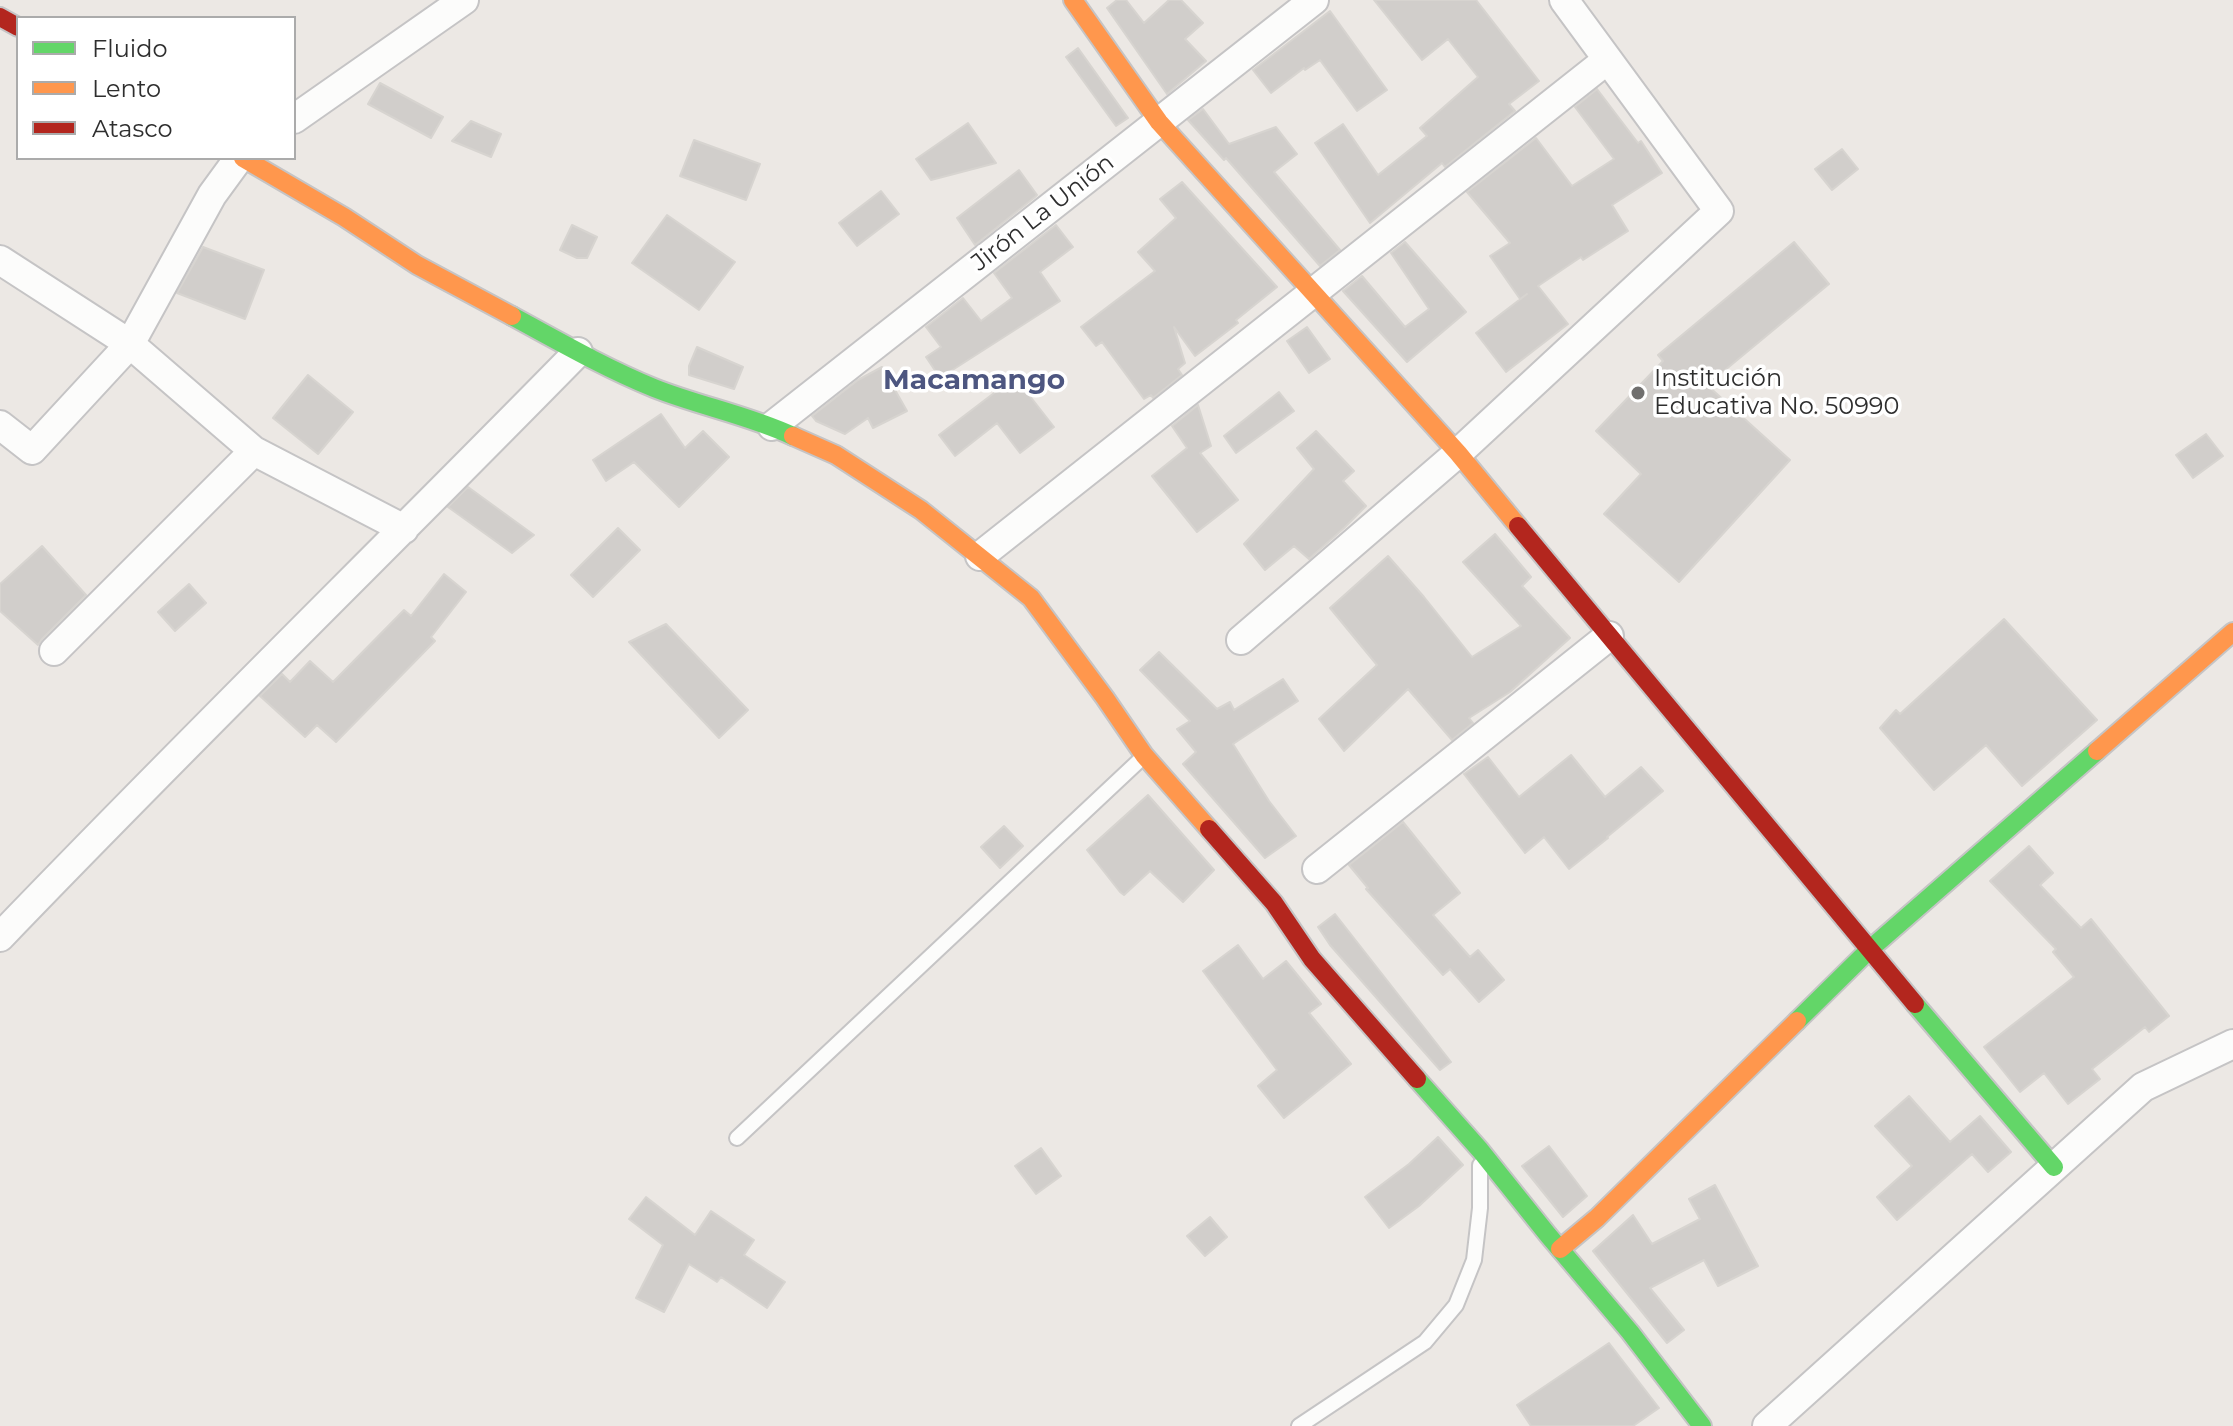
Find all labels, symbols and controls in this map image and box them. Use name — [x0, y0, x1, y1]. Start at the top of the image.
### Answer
legend — [16, 16, 296, 160]
text: Fluido — [92, 34, 168, 63]
text: Lento — [92, 74, 161, 103]
text: Atasco — [92, 114, 173, 143]
street label: Jirón La Unión — [966, 148, 1120, 278]
district label: Macamango — [883, 364, 1065, 398]
place label: Institución Educativa No. 50990 — [1654, 365, 1899, 421]
marker: Institución Educativa No. 50990 — [1629, 384, 1647, 402]

